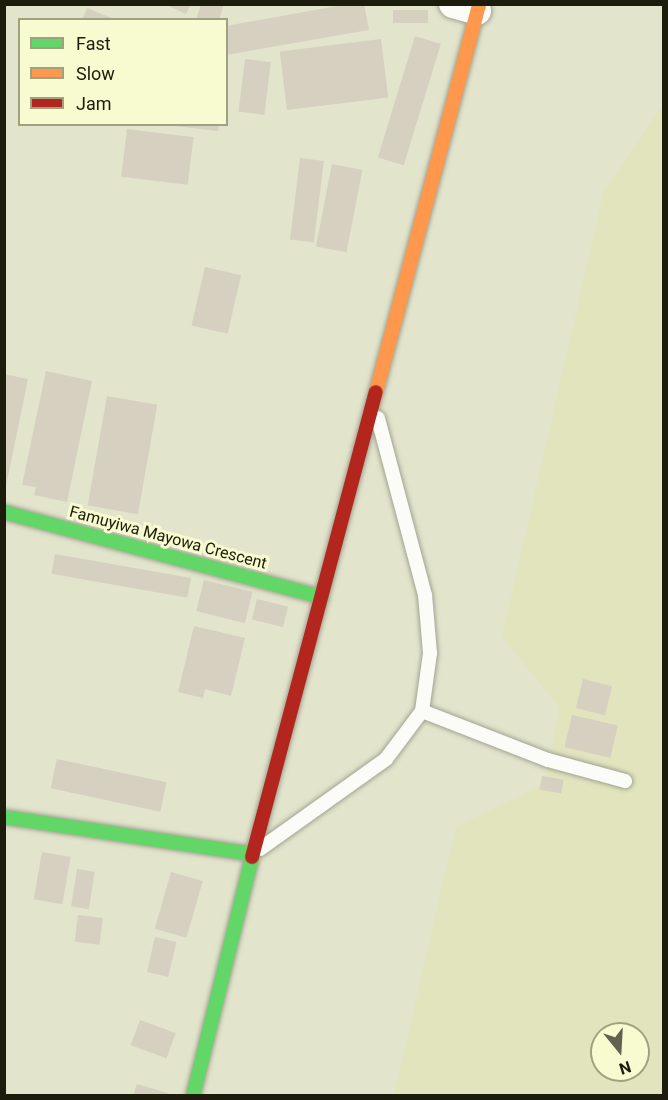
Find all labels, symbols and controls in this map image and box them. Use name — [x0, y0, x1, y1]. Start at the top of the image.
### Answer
legend — [18, 18, 228, 126]
text: Fast — [76, 33, 111, 54]
text: Slow — [76, 63, 115, 84]
text: Jam — [76, 93, 112, 114]
street label: Famuyiwa Mayowa Crescent — [67, 502, 269, 574]
north arrow — [590, 1022, 650, 1082]
text: N — [617, 1057, 633, 1078]

